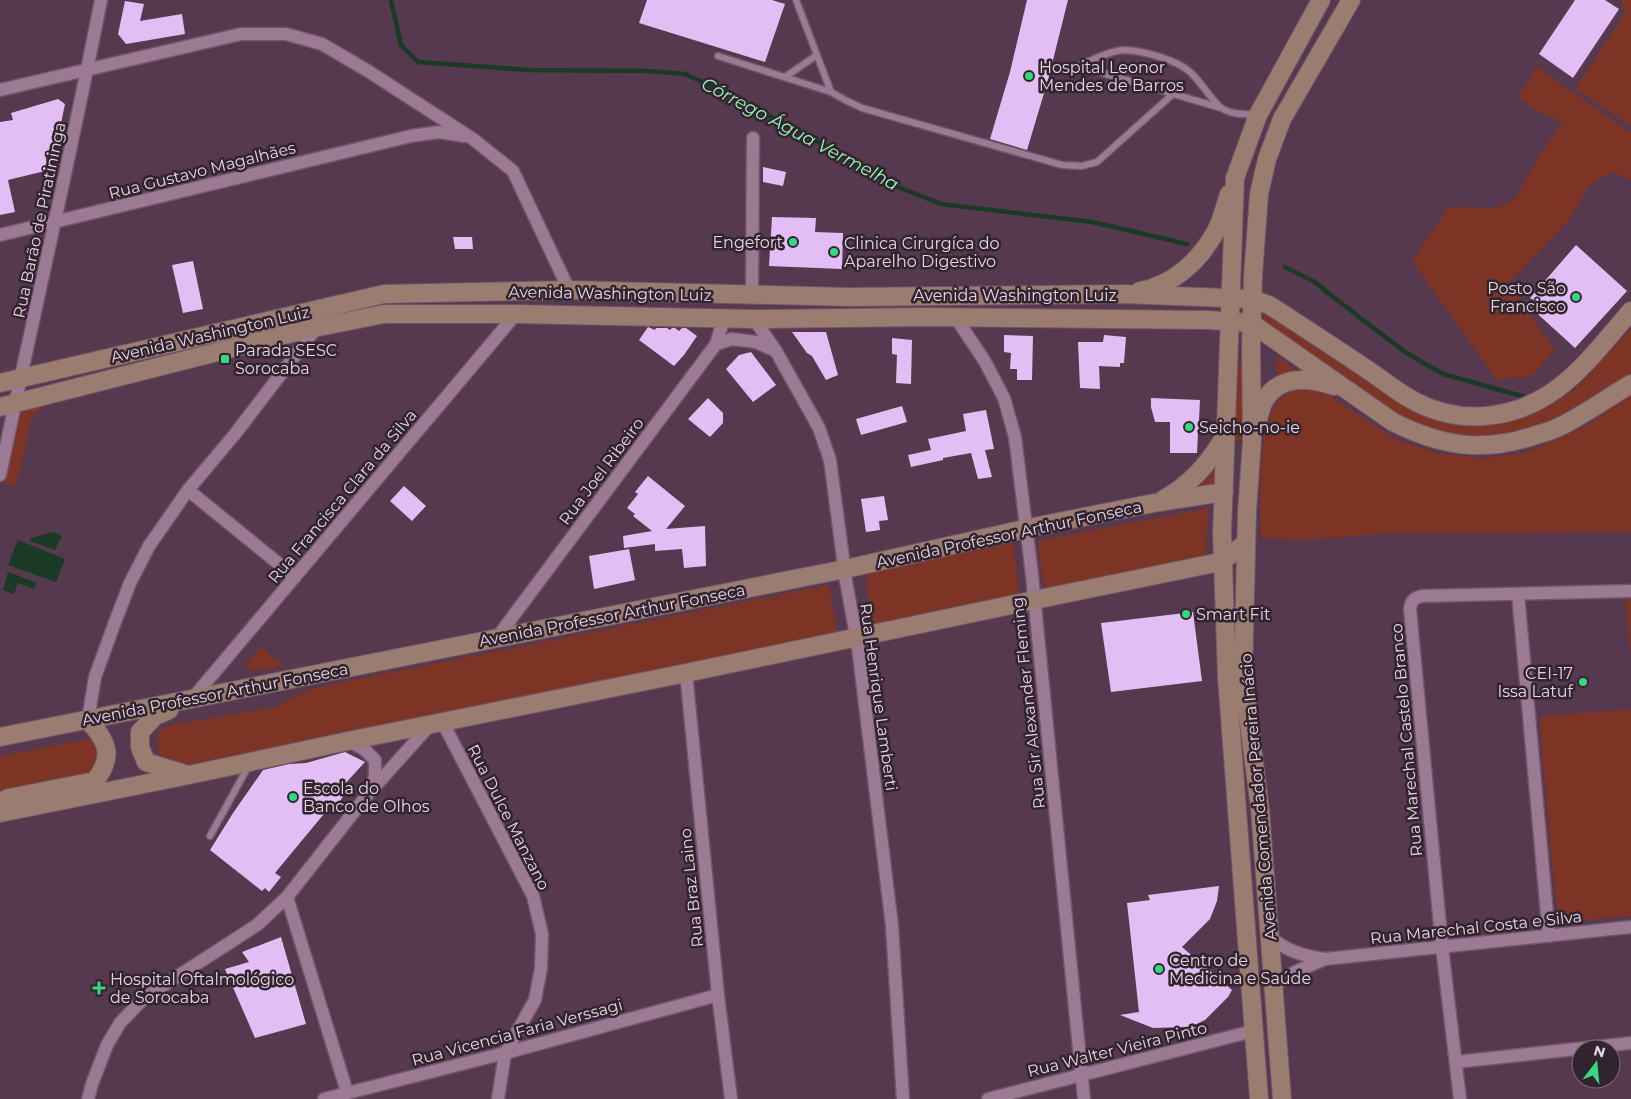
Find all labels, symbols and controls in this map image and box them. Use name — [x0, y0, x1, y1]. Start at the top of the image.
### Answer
place label: Hospital Leonor Mendes de Barros — [1039, 58, 1184, 95]
marker: Hospital Leonor Mendes de Barros — [1023, 70, 1035, 82]
water label: Córrego Água Vermelha — [698, 73, 902, 195]
street label: Rua Barão de Piratininga — [9, 120, 70, 320]
street label: Rua Gustavo Magalhães — [107, 138, 298, 203]
place label: Engefort — [712, 233, 783, 252]
place label: Clinica Cirurgíca do Aparelho Digestivo — [844, 234, 1000, 271]
marker: Engefort — [787, 236, 799, 248]
marker: Clinica Cirurgíca do Aparelho Digestivo — [828, 246, 840, 258]
place label: Posto São Francisco — [1487, 279, 1566, 316]
street label: Avenida Washington Luiz — [508, 282, 712, 305]
street label: Avenida Washington Luiz — [913, 286, 1117, 305]
marker: Posto São Francisco — [1570, 291, 1582, 303]
street label: Avenida Washington Luiz — [109, 302, 311, 367]
place label: Parada SESC Sorocaba — [235, 341, 337, 378]
marker: Parada SESC Sorocaba — [219, 353, 231, 365]
street label: Rua Francisca Clara da Silva — [264, 406, 421, 587]
street label: Rua Joel Ribeiro — [555, 414, 648, 529]
place label: Seicho-no-ie — [1199, 418, 1300, 437]
marker: Seicho-no-ie — [1183, 421, 1195, 433]
street label: Avenida Professor Arthur Fonseca — [875, 497, 1143, 572]
street label: Avenida Professor Arthur Fonseca — [477, 580, 747, 651]
street label: Rua Sir Alexander Fleming — [1008, 596, 1049, 810]
street label: Rua Henrique Lamberti — [856, 602, 901, 792]
place label: Smart Fit — [1196, 605, 1271, 624]
marker: Smart Fit — [1180, 608, 1192, 620]
street label: Rua Marechal Castelo Branco — [1387, 623, 1426, 857]
street label: Avenida Comendador Pereira Inácio — [1236, 653, 1281, 941]
street label: Avenida Professor Arthur Fonseca — [80, 659, 350, 730]
place label: CEI-17 Issa Latuf — [1497, 664, 1574, 701]
marker: CEI-17 Issa Latuf — [1577, 676, 1589, 688]
street label: Rua Dulce Manzano — [464, 741, 554, 893]
place label: Escola do Banco de Olhos — [303, 779, 430, 816]
marker: Escola do Banco de Olhos — [287, 791, 299, 803]
street label: Rua Braz Laino — [676, 827, 707, 948]
street label: Rua Marechal Costa e Silva — [1369, 907, 1583, 948]
place label: Centro de Medicina e Saúde — [1169, 951, 1311, 988]
marker: Centro de Medicina e Saúde — [1153, 963, 1165, 975]
place label: Hospital Oftalmológico de Sorocaba — [110, 970, 294, 1007]
marker: Hospital Oftalmológico de Sorocaba — [92, 981, 106, 995]
street label: Rua Vicencia Faria Verssagi — [410, 995, 625, 1070]
street label: Rua Walter Vieira Pinto — [1025, 1018, 1209, 1081]
north arrow — [1571, 1039, 1621, 1089]
text: N — [1592, 1041, 1608, 1062]

